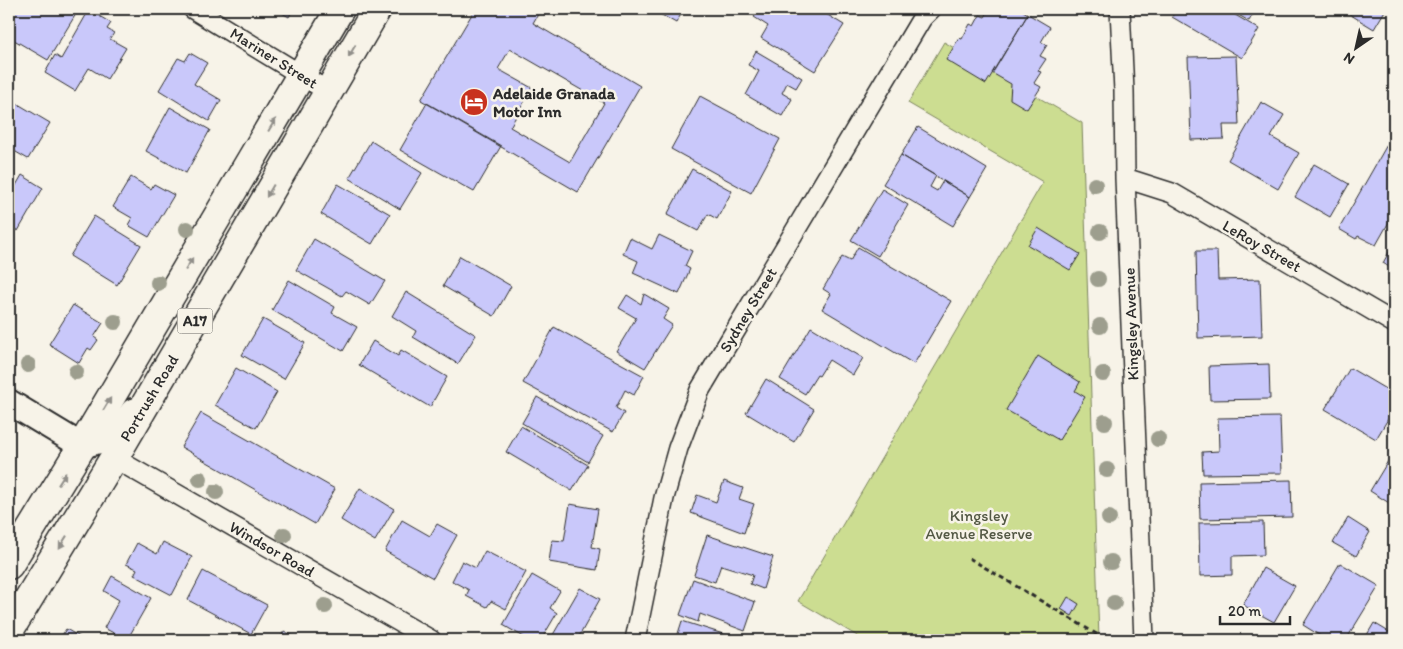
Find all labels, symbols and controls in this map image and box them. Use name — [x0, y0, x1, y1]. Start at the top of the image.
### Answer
north arrow — [1330, 22, 1380, 72]
street label: Mariner Street — [227, 23, 321, 93]
one-way arrow — [348, 44, 357, 57]
text: N — [1340, 49, 1358, 68]
place label: Adelaide Granada Motor Inn — [492, 84, 616, 121]
hotel icon: Adelaide Granada Motor Inn — [459, 87, 489, 117]
one-way arrow — [268, 118, 277, 131]
one-way arrow — [266, 185, 275, 198]
street label: LeRoy Street — [1219, 216, 1305, 276]
one-way arrow — [185, 258, 194, 271]
street label: Sydney Street — [715, 264, 781, 356]
street label: Kingsley Avenue — [1120, 267, 1142, 381]
road number: A17 — [178, 308, 212, 334]
street label: Portrush Road — [116, 351, 183, 445]
one-way arrow — [102, 398, 111, 411]
one-way arrow — [57, 472, 66, 485]
park label: Kingsley Avenue Reserve — [925, 506, 1033, 543]
street label: Windsor Road — [226, 517, 318, 581]
one-way arrow — [59, 536, 68, 549]
scale bar — [1220, 594, 1290, 626]
text: 20 m — [1228, 602, 1262, 620]

